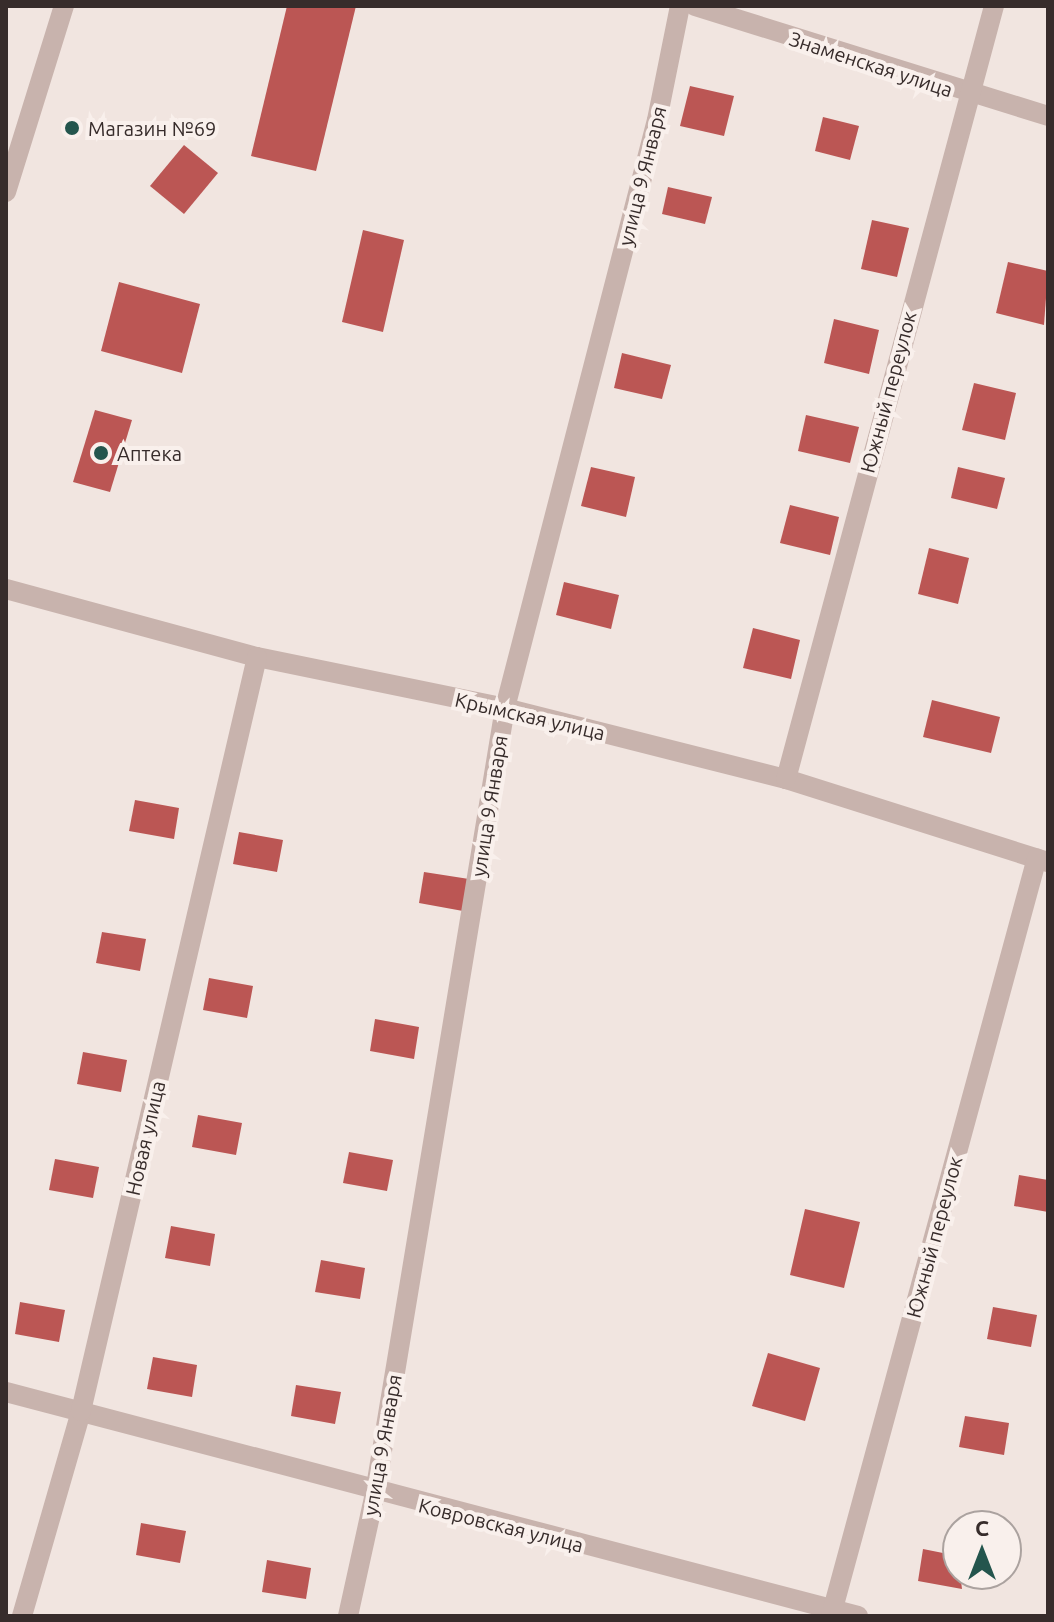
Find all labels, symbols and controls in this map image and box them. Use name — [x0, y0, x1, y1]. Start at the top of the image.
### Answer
street label: Знаменская улица — [786, 26, 956, 102]
street label: улица 9 Января — [613, 104, 671, 248]
place label: Магазин №69 — [88, 116, 216, 140]
marker: Магазин №69 — [63, 119, 81, 137]
street label: Южный переулок — [855, 309, 921, 475]
place label: Аптека — [117, 441, 182, 465]
marker: Аптека — [92, 444, 110, 462]
street label: Крымская улица — [453, 687, 607, 745]
street label: улица 9 Января — [466, 733, 512, 879]
street label: Новая улица — [120, 1078, 170, 1198]
street label: Южный переулок — [901, 1154, 967, 1320]
street label: улица 9 Января — [358, 1372, 406, 1518]
street label: Ковровская улица — [416, 1493, 586, 1557]
north arrow — [942, 1510, 1022, 1590]
text: С — [975, 1515, 989, 1540]

